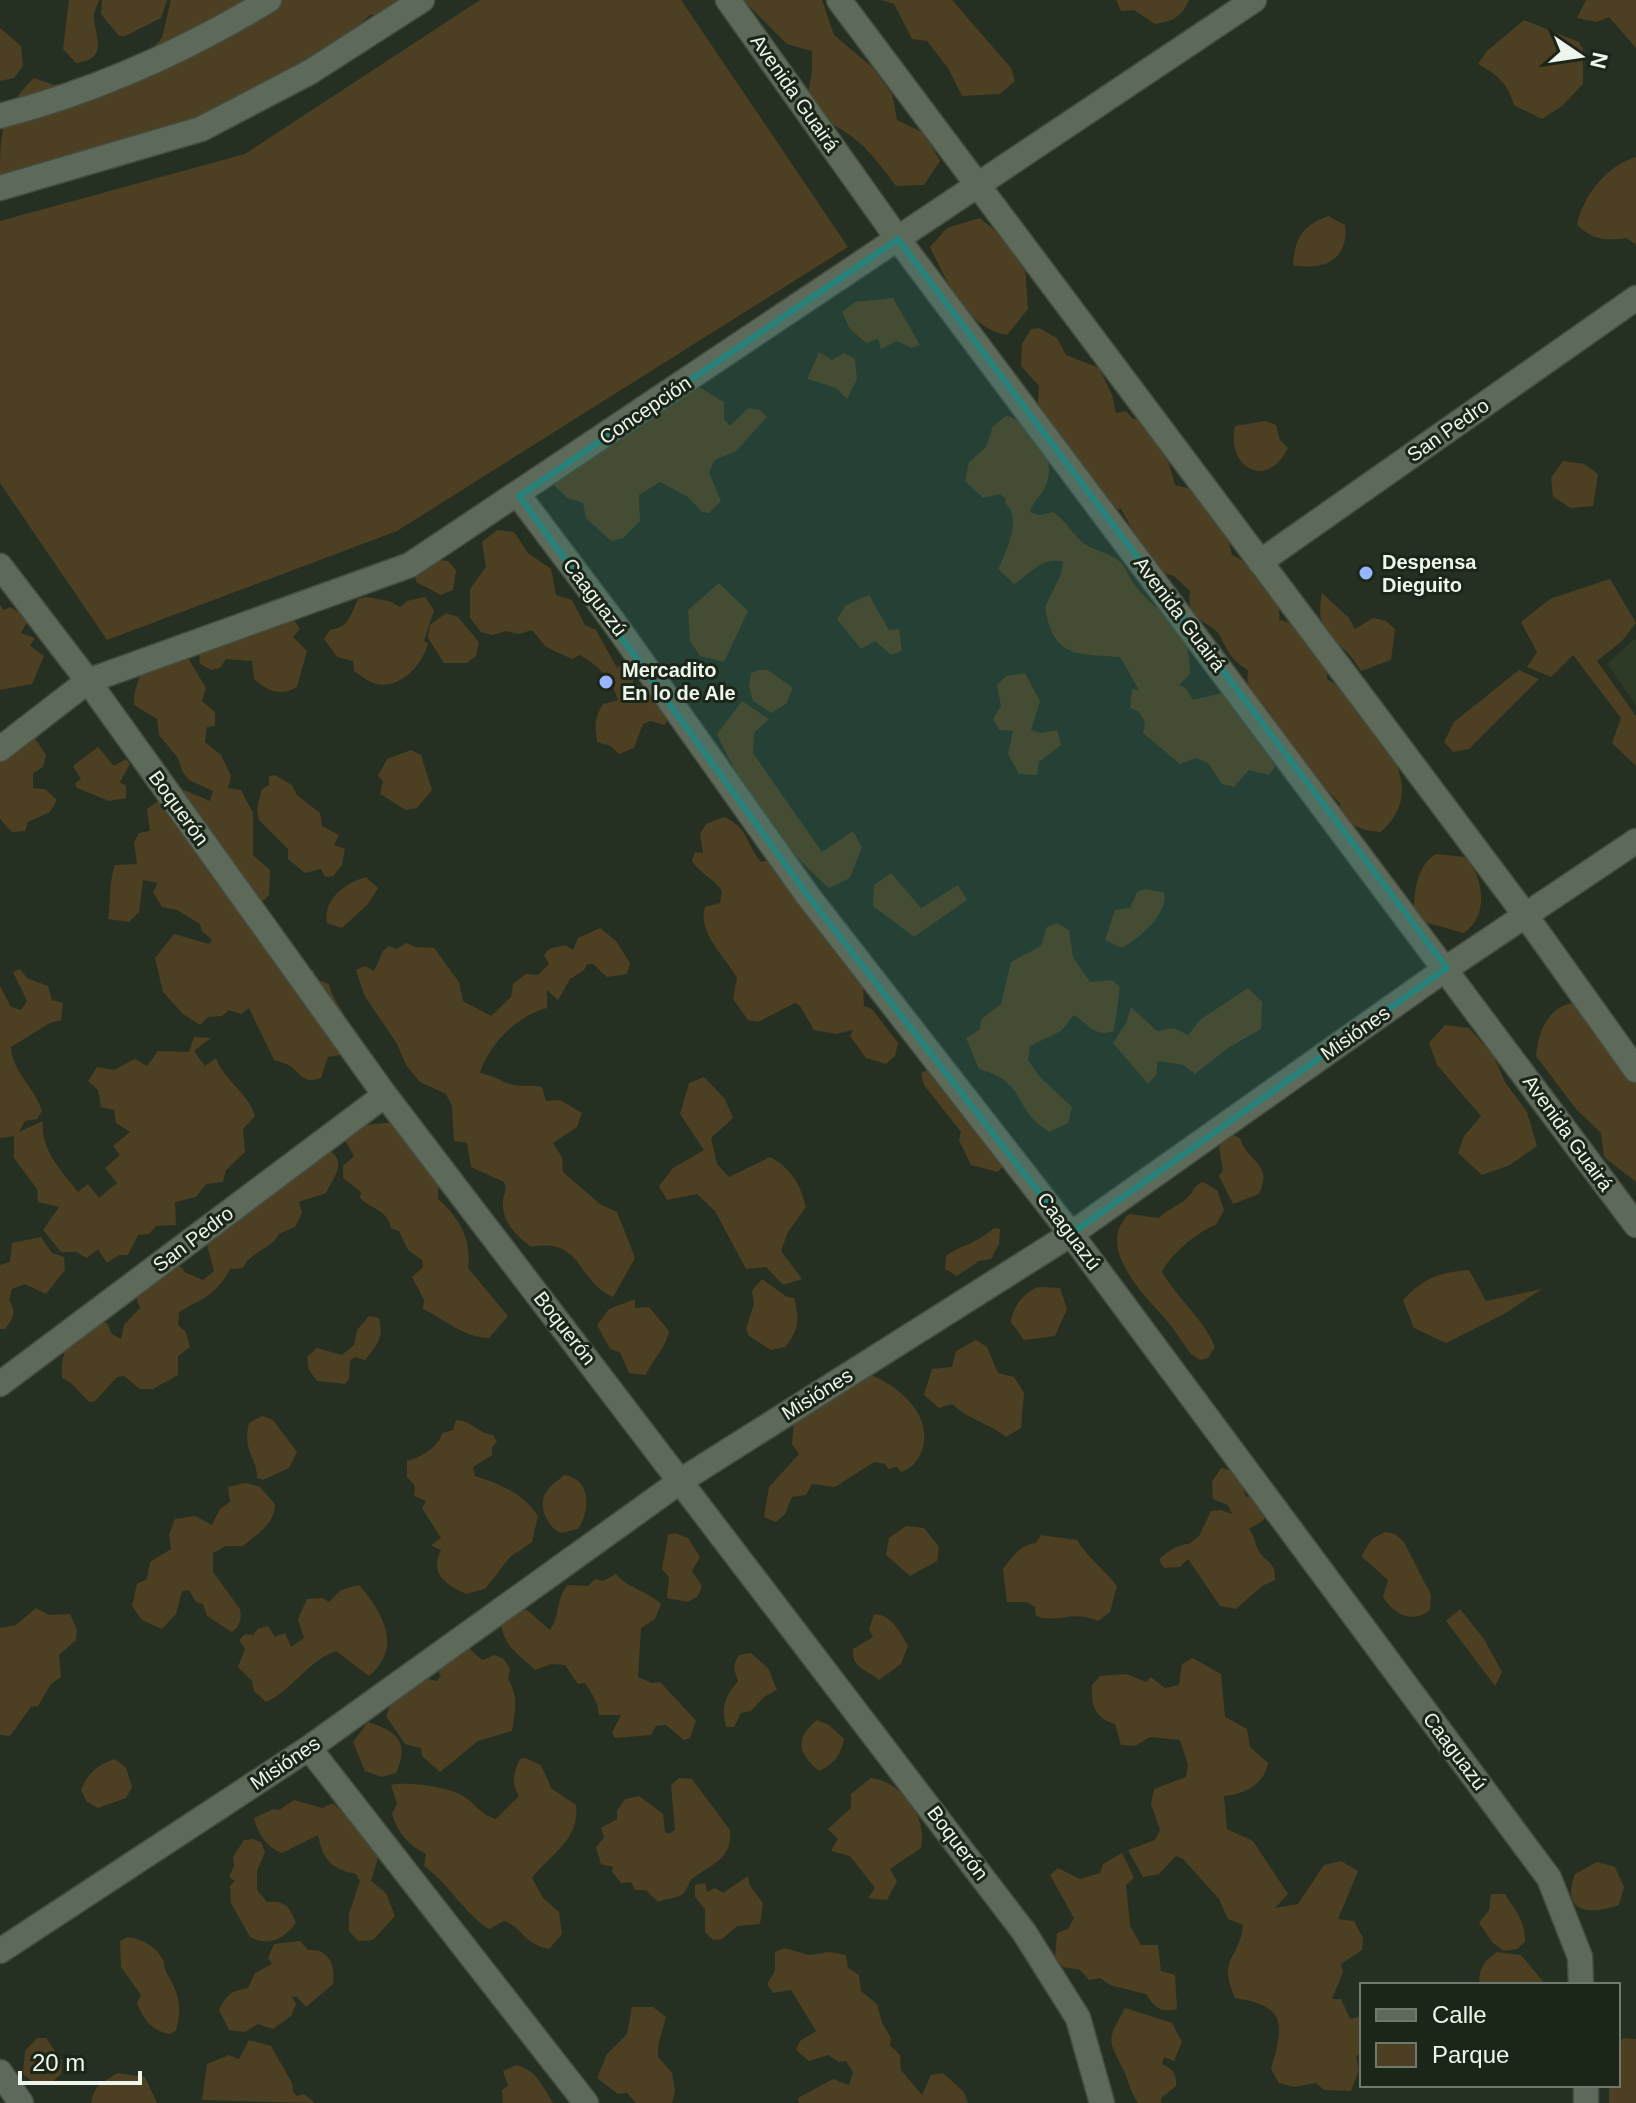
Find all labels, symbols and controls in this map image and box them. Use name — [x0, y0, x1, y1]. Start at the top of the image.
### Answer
north arrow — [1540, 16, 1620, 96]
street label: Avenida Guairá — [747, 30, 844, 156]
text: N — [1585, 50, 1613, 71]
street label: Concepción — [595, 371, 695, 449]
street label: San Pedro — [1403, 394, 1493, 466]
place label: Despensa Dieguito — [1382, 551, 1477, 596]
street label: Avenida Guairá — [1130, 552, 1231, 676]
street label: Caaguazú — [559, 554, 631, 640]
marker: Despensa Dieguito — [1357, 564, 1375, 582]
place label: Mercadito En lo de Ale — [622, 659, 736, 704]
marker: Mercadito En lo de Ale — [597, 673, 615, 691]
street label: Boquerón — [145, 766, 213, 850]
street label: Misiónes — [1316, 1001, 1394, 1065]
street label: Avenida Guairá — [1519, 1071, 1618, 1196]
street label: Caaguazú — [1033, 1188, 1105, 1274]
street label: San Pedro — [149, 1202, 237, 1276]
street label: Boquerón — [530, 1287, 600, 1369]
street label: Misiónes — [778, 1364, 856, 1424]
street label: Caaguazú — [1419, 1708, 1491, 1794]
street label: Misiónes — [246, 1732, 324, 1794]
street label: Boquerón — [923, 1802, 993, 1884]
legend — [1360, 1983, 1620, 2087]
text: Calle — [1432, 2001, 1487, 2028]
scale bar — [20, 2035, 140, 2085]
text: Parque — [1432, 2041, 1509, 2068]
text: 20 m — [32, 2049, 85, 2076]

